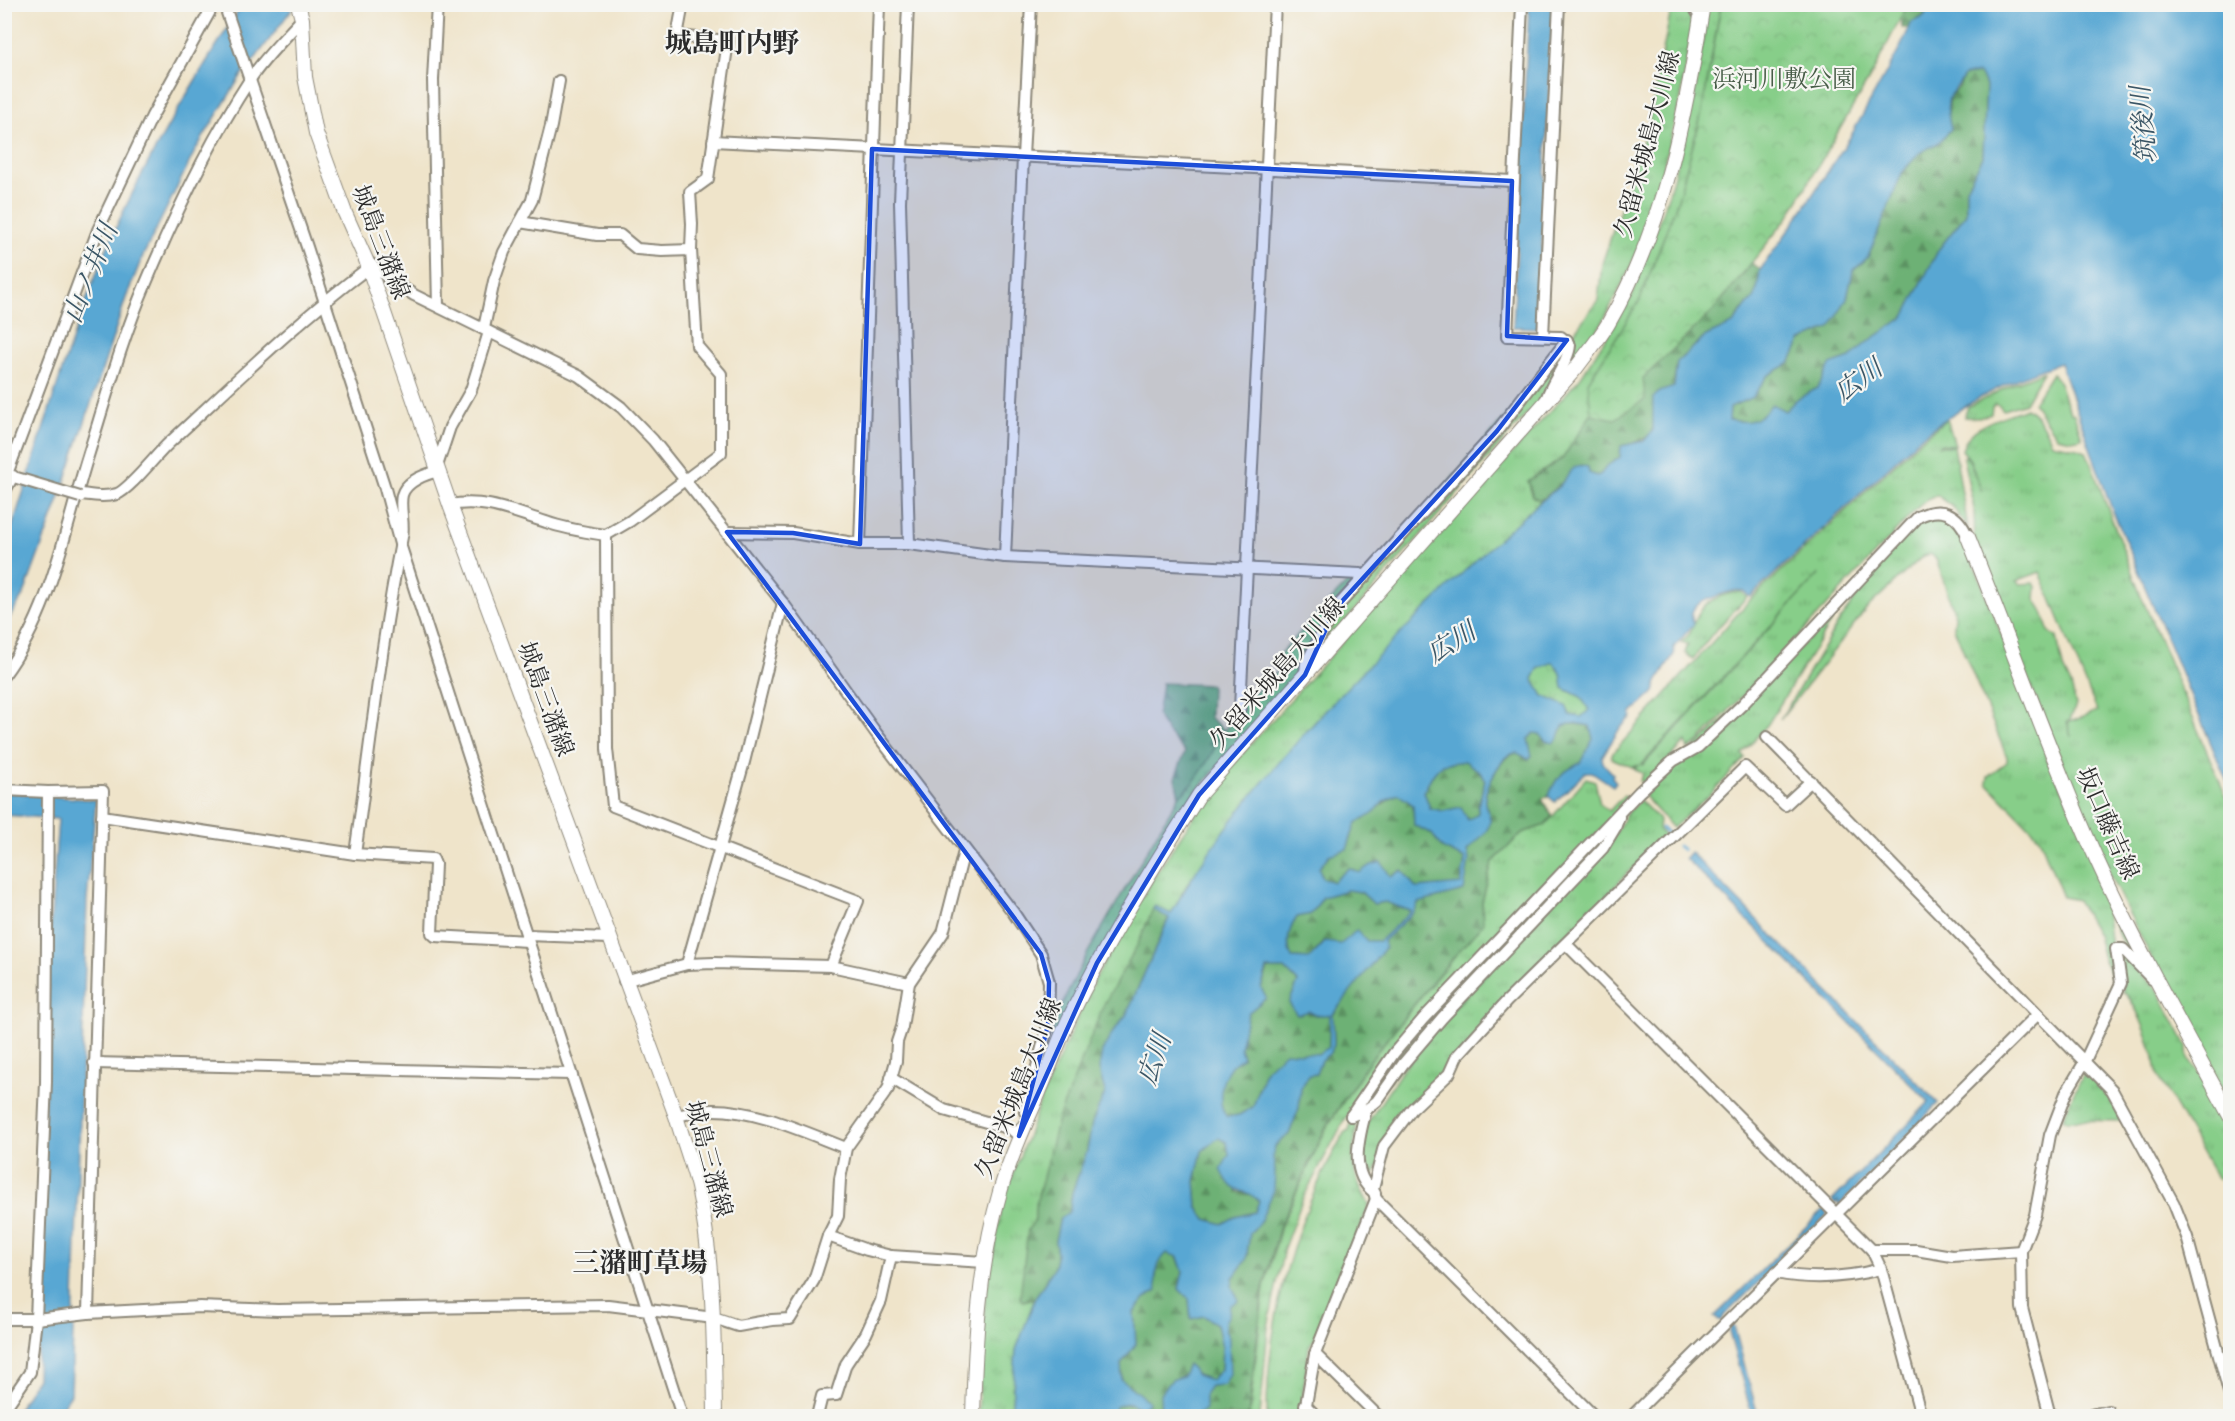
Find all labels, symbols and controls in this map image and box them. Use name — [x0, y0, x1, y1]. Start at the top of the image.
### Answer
district label: 城島町内野 — [665, 27, 800, 61]
street label: 久留米城島大川線 — [1609, 48, 1687, 241]
park label: 浜河川敷公園 — [1712, 65, 1856, 95]
water label: 筑後川 — [2124, 82, 2164, 165]
street label: 城島三潴線 — [345, 181, 416, 304]
water label: 山ノ井川 — [57, 216, 127, 328]
water label: 広川 — [1828, 351, 1892, 410]
street label: 久留米城島大川線 — [1203, 591, 1352, 756]
water label: 広川 — [1421, 614, 1485, 671]
street label: 城島三潴線 — [510, 638, 580, 761]
street label: 坂口藤吉線 — [2069, 762, 2145, 884]
street label: 久留米城島大川線 — [969, 994, 1069, 1183]
water label: 広川 — [1131, 1027, 1180, 1089]
street label: 城島三潴線 — [678, 1097, 738, 1221]
district label: 三潴町草場 — [573, 1247, 708, 1281]

